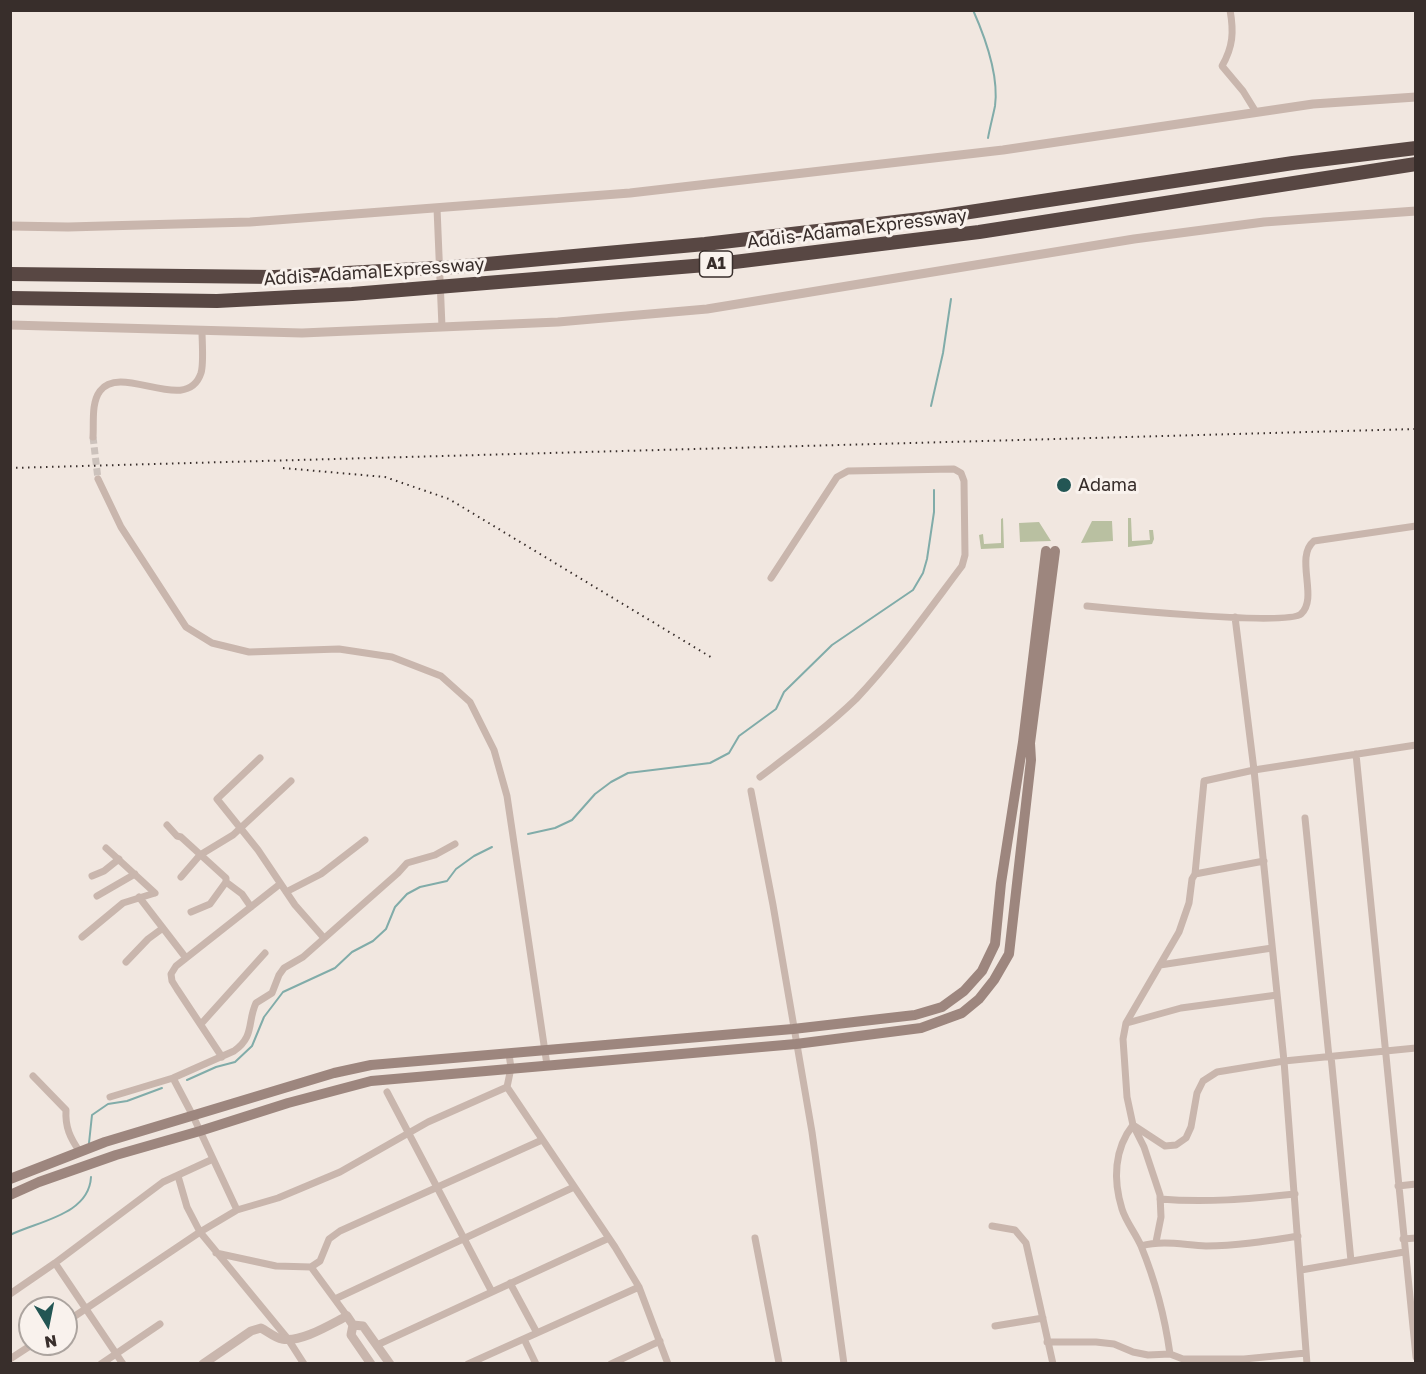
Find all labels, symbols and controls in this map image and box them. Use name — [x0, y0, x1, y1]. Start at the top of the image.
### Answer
street label: Addis-Adama Expressway — [746, 205, 968, 253]
road number: A1 — [700, 251, 732, 277]
street label: Addis-Adama Expressway — [263, 254, 485, 290]
place label: Adama — [1078, 474, 1137, 496]
marker: Adama — [1055, 476, 1073, 494]
north arrow — [18, 1296, 78, 1356]
text: N — [43, 1331, 59, 1353]

